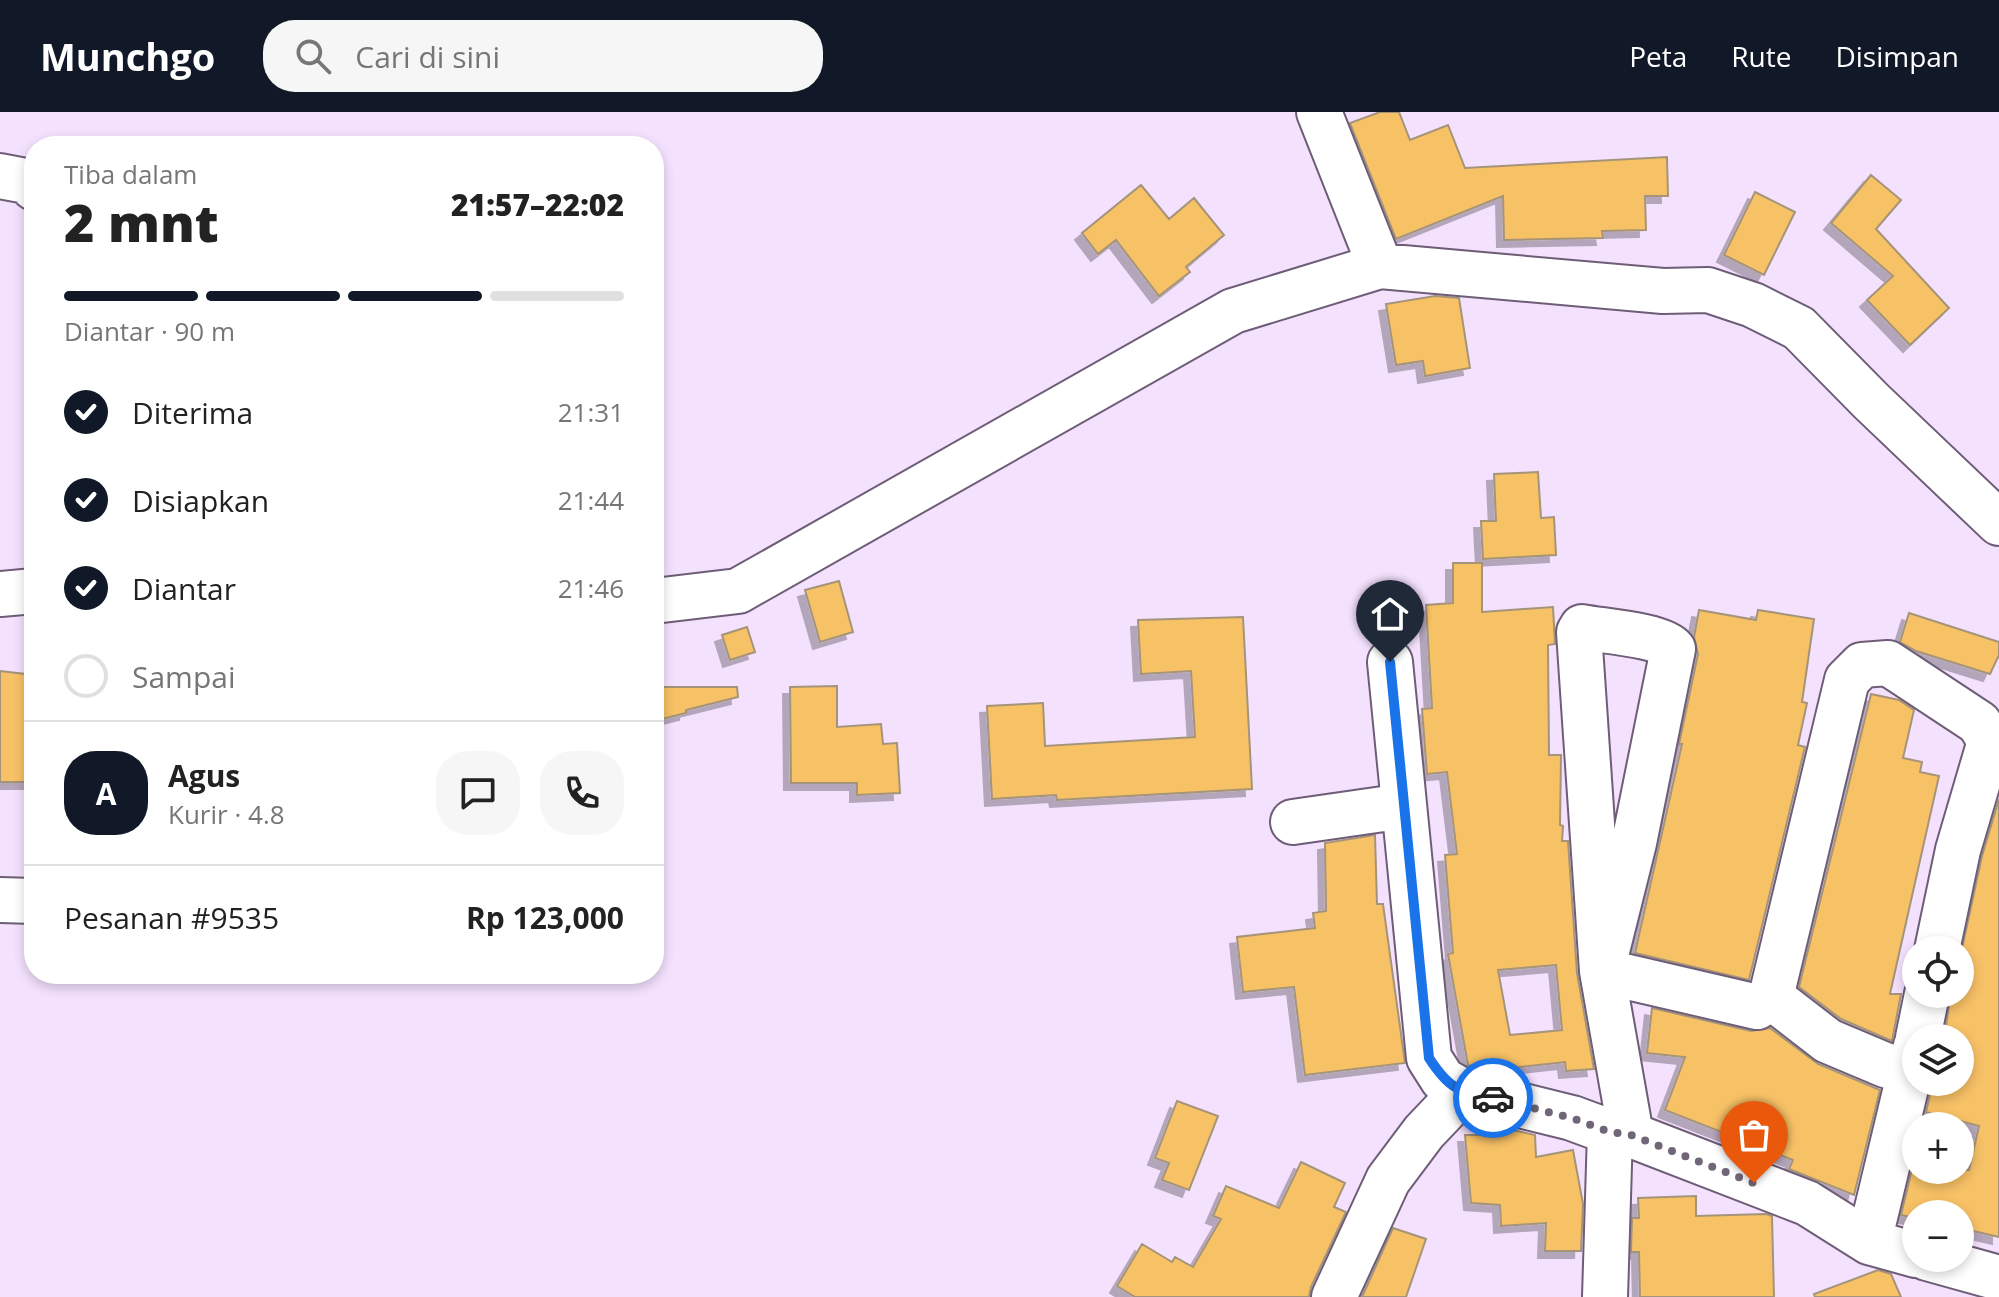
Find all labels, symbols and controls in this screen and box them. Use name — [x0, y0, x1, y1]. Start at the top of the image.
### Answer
search box — [263, 20, 823, 92]
text: Munchgo — [40, 30, 215, 82]
icon: search — [291, 34, 335, 78]
text: Cari di sini — [355, 36, 500, 77]
text: Peta — [1629, 37, 1687, 75]
text: Rute — [1731, 37, 1791, 75]
text: Disimpan — [1835, 37, 1959, 75]
text: Tiba dalam — [64, 156, 197, 192]
text: 21:57–22:02 — [451, 184, 624, 225]
text: 2 mnt — [64, 186, 219, 257]
text: Diantar · 90 m — [64, 313, 235, 349]
icon: check — [64, 390, 108, 434]
text: Diterima — [132, 392, 253, 433]
text: 21:31 — [558, 394, 624, 430]
icon: check — [64, 478, 108, 522]
text: Disiapkan — [132, 480, 269, 521]
text: 21:44 — [558, 482, 624, 518]
icon: check — [64, 566, 108, 610]
text: Diantar — [132, 568, 236, 609]
text: 21:46 — [558, 570, 624, 606]
pin — [1356, 580, 1424, 662]
icon: home — [1368, 592, 1412, 636]
text: Sampai — [132, 656, 236, 697]
button: chat — [436, 751, 520, 835]
button: phone — [540, 751, 624, 835]
text: Agus — [168, 755, 240, 796]
text: A — [96, 773, 116, 814]
text: Kurir · 4.8 — [168, 796, 285, 832]
text: Pesanan #9535 — [64, 897, 279, 938]
text: Rp 123,000 — [466, 897, 624, 938]
map controls — [1902, 936, 1974, 1272]
button: locate — [1902, 936, 1974, 1008]
button: layers — [1902, 1024, 1974, 1096]
courier — [1453, 1058, 1533, 1138]
icon: car — [1471, 1076, 1515, 1120]
pin — [1720, 1101, 1788, 1183]
button: + — [1902, 1112, 1974, 1184]
icon: bag — [1732, 1113, 1776, 1157]
button: − — [1902, 1200, 1974, 1272]

